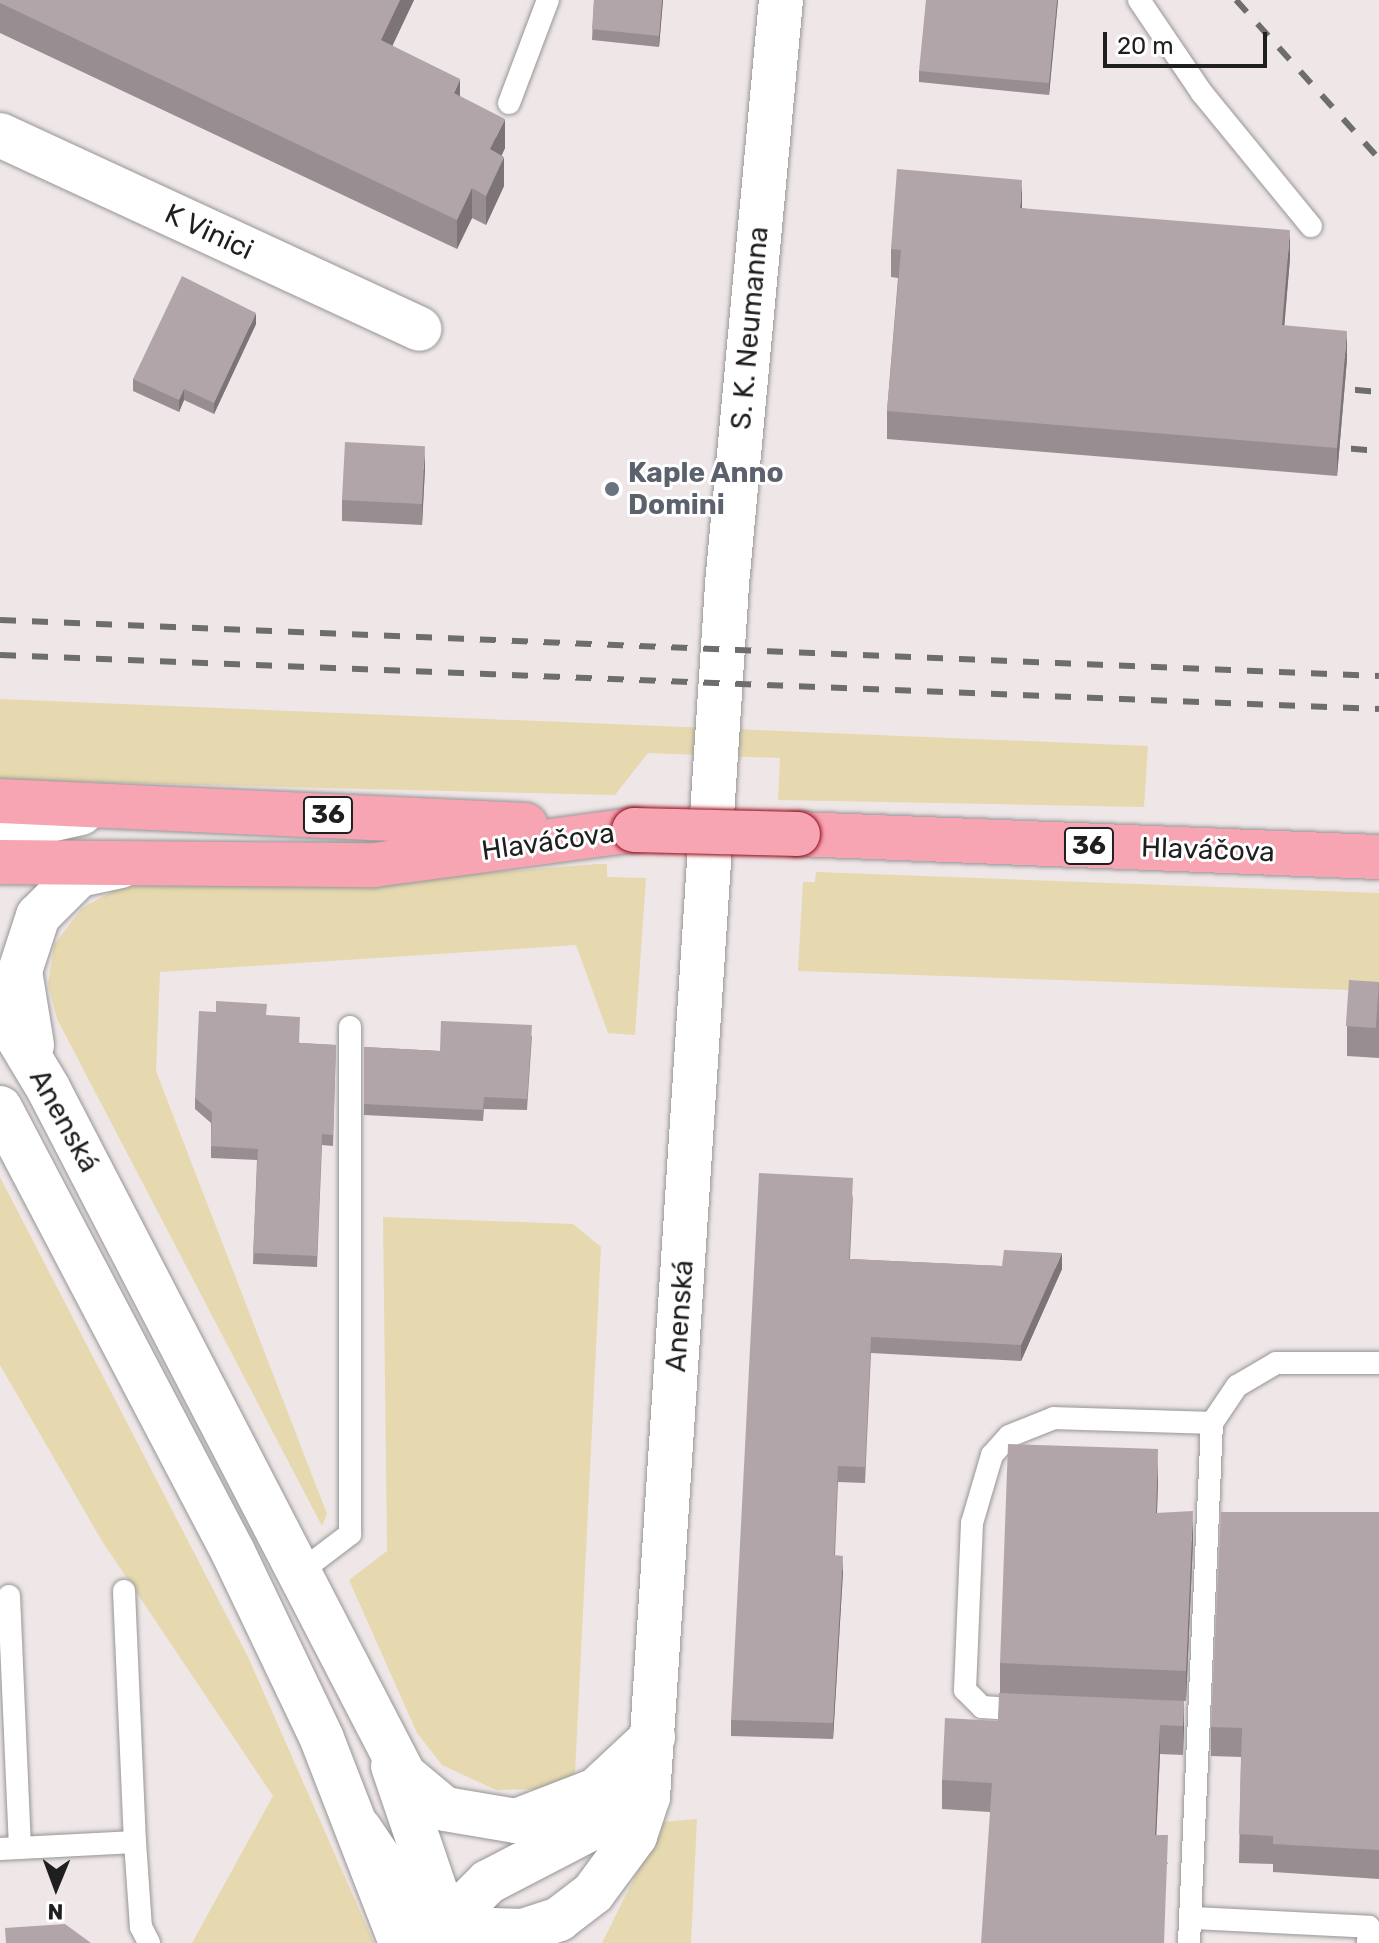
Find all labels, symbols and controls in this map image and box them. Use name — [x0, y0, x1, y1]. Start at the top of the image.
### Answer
scale bar — [1107, 16, 1271, 66]
text: 20 m — [1117, 32, 1174, 60]
street label: K Vinici — [159, 197, 259, 267]
street label: S. K. Neumanna — [724, 225, 776, 431]
place label: Kaple Anno Domini — [628, 456, 784, 522]
marker: Kaple Anno Domini — [603, 480, 621, 498]
road number: 36 — [302, 793, 354, 837]
street label: Hlaváčova — [479, 816, 617, 868]
road number: 36 — [1063, 824, 1115, 868]
street label: Hlaváčova — [1141, 831, 1275, 869]
street label: Anenská — [22, 1064, 106, 1178]
street label: Anenská — [659, 1259, 701, 1373]
north arrow — [16, 1847, 96, 1927]
text: N — [47, 1898, 64, 1925]

